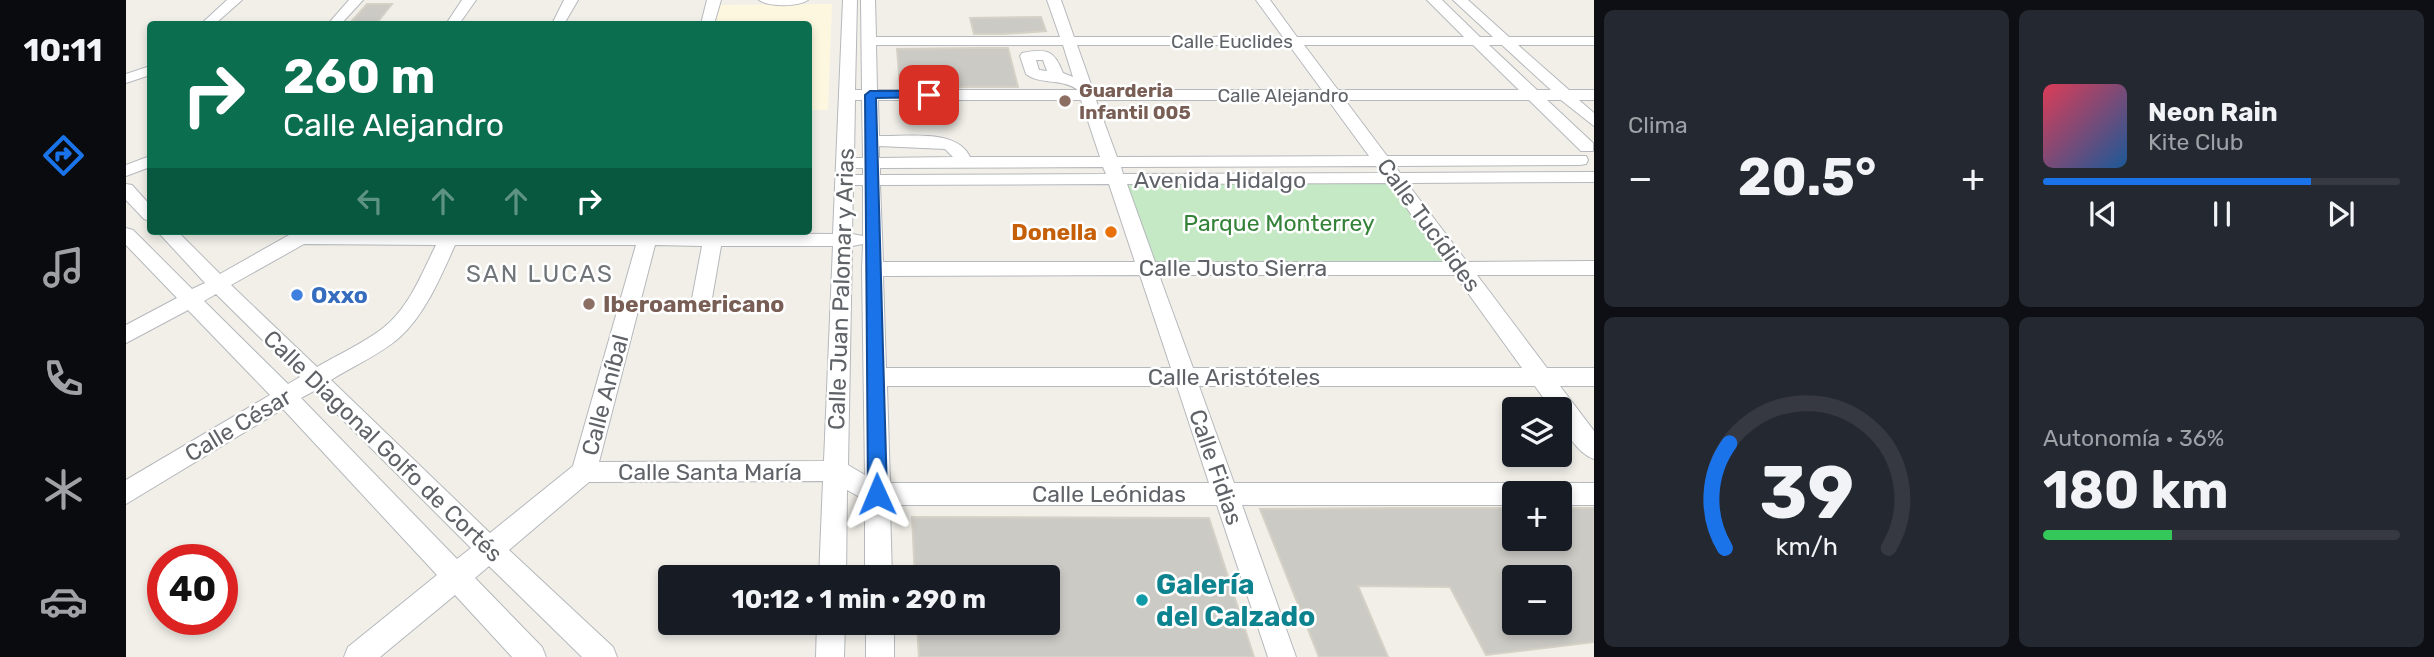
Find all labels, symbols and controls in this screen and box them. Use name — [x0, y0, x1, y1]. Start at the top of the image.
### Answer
street label: Calle Euclides — [1171, 30, 1293, 53]
text: 10:11 — [24, 31, 102, 69]
text: 260 m — [283, 47, 435, 105]
icon: right — [168, 49, 259, 140]
pin — [899, 65, 959, 125]
icon: arrive — [910, 76, 948, 114]
place label: Guarderia Infantil 005 — [1079, 79, 1191, 124]
street label: Calle Alejandro — [1217, 84, 1349, 107]
marker: Guarderia Infantil 005 — [1057, 93, 1073, 109]
text: Neon Rain — [2148, 97, 2278, 128]
text: Calle Alejandro — [283, 106, 504, 144]
text: Clima — [1628, 111, 1688, 139]
text: Kite Club — [2148, 128, 2243, 156]
icon: directions — [39, 131, 88, 180]
text: 20.5° — [1738, 146, 1876, 208]
street label: Calle Juan Palomar y Arias — [822, 148, 860, 430]
street label: Calle Tucídides — [1371, 153, 1487, 297]
text: − — [1628, 155, 1653, 201]
text: + — [1961, 155, 1985, 201]
street label: Avenida Hidalgo — [1134, 166, 1306, 194]
icon: left — [351, 182, 389, 220]
icon: ahead — [424, 182, 462, 220]
icon: ahead — [497, 182, 535, 220]
icon: right — [570, 182, 608, 220]
icon: previous — [2084, 195, 2122, 233]
icon: pause — [2203, 195, 2241, 233]
icon: next — [2322, 195, 2360, 233]
park label: Parque Monterrey — [1183, 209, 1375, 237]
place label: Donella — [1011, 218, 1097, 246]
marker: Donella — [1103, 224, 1119, 240]
icon: music — [39, 243, 88, 292]
street label: Calle Justo Sierra — [1139, 254, 1327, 282]
district label: SAN LUCAS — [466, 260, 614, 288]
place label: Oxxo — [311, 281, 368, 309]
marker: Oxxo — [289, 287, 305, 303]
place label: Iberoamericano — [603, 290, 784, 318]
marker: Iberoamericano — [581, 296, 597, 312]
street label: Calle Diagonal Golfo de Cortés — [258, 324, 508, 568]
street label: Calle Aníbal — [575, 331, 635, 459]
icon: phone — [39, 354, 88, 403]
street label: Calle Aristóteles — [1148, 363, 1320, 391]
street label: Calle César — [180, 382, 296, 468]
map controls — [1502, 397, 1572, 635]
button: layers — [1502, 397, 1572, 467]
street label: Calle Fidias — [1183, 406, 1249, 528]
text: Autonomía · 36% — [2043, 424, 2224, 452]
text: 39 — [1759, 450, 1854, 536]
position arrow — [840, 457, 914, 531]
street label: Calle Santa María — [618, 458, 802, 486]
text: 180 km — [2043, 459, 2229, 521]
icon: climate — [39, 465, 88, 514]
street label: Calle Leónidas — [1032, 480, 1186, 508]
button: + — [1502, 481, 1572, 551]
text: km/h — [1775, 532, 1838, 561]
speed limit sign: 40 — [147, 544, 238, 635]
button: − — [1502, 565, 1572, 635]
place label: Galería del Calzado — [1156, 568, 1315, 633]
icon: car — [39, 577, 88, 626]
text: 10:12 · 1 min · 290 m — [732, 584, 986, 615]
marker: Galería del Calzado — [1134, 592, 1150, 608]

